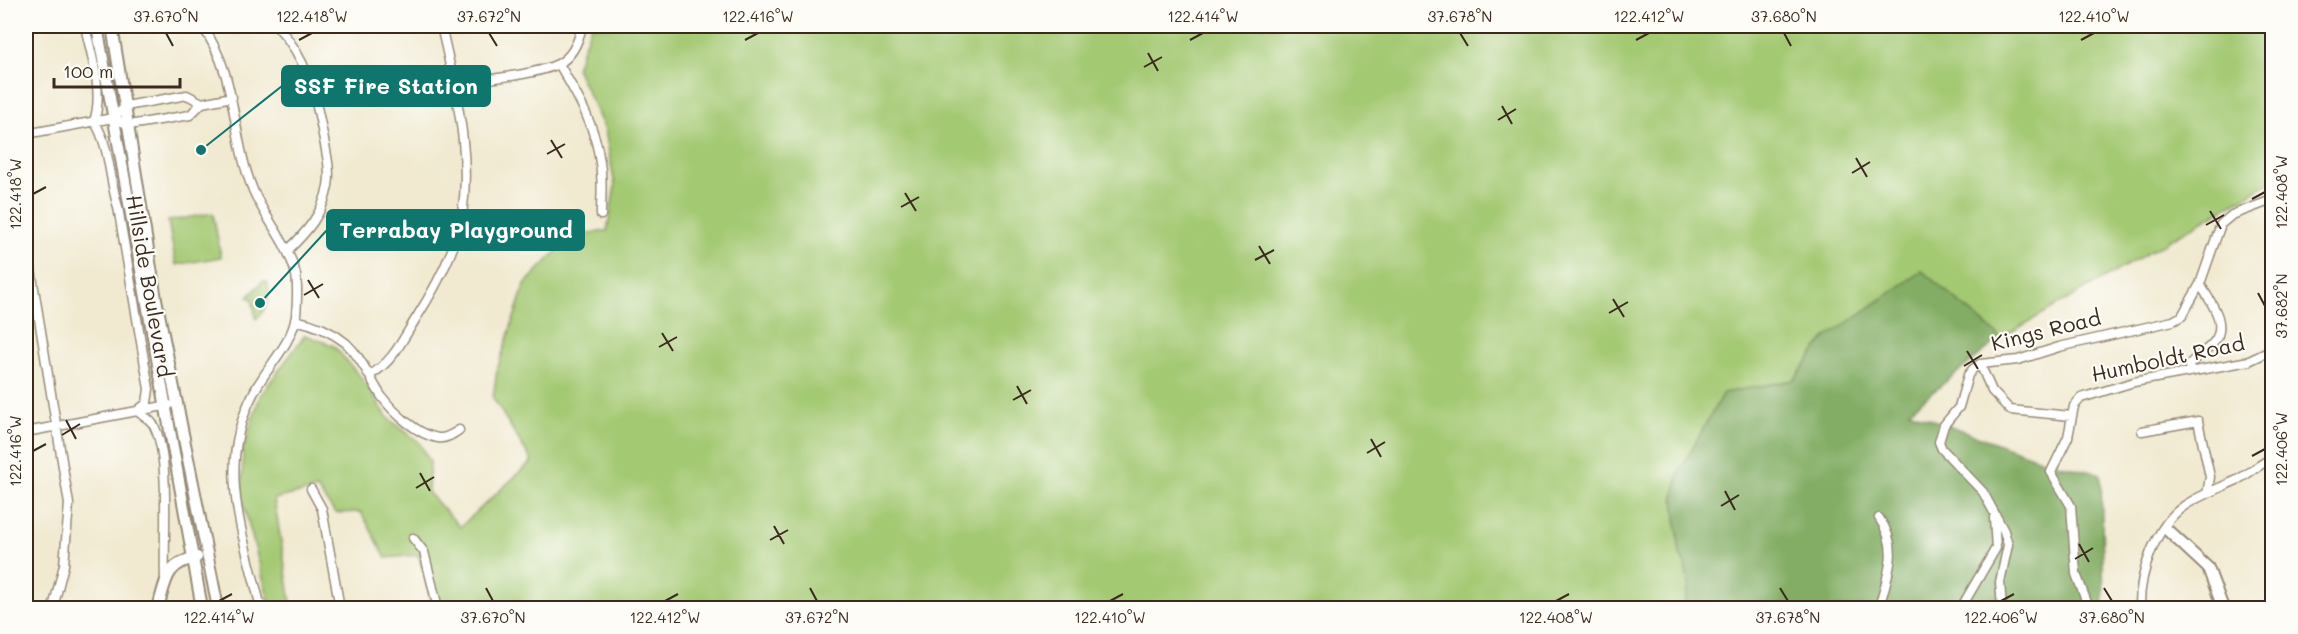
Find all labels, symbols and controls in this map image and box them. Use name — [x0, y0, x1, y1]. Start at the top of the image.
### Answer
text: 37.670°N — [133, 6, 199, 26]
text: 122.418°W — [276, 6, 348, 26]
text: 37.672°N — [457, 6, 521, 26]
text: 122.416°W — [722, 6, 794, 26]
text: 122.414°W — [1167, 6, 1239, 26]
text: 37.678°N — [1428, 6, 1492, 26]
text: 122.412°W — [1614, 6, 1684, 26]
text: 37.680°N — [1751, 6, 1817, 26]
text: 122.410°W — [2058, 6, 2130, 26]
scale bar — [54, 51, 180, 89]
text: 100 m — [63, 59, 113, 83]
callout: SSF Fire Station — [282, 66, 490, 106]
text: SSF Fire Station — [294, 71, 478, 100]
text: 122.408°W — [2271, 155, 2291, 229]
text: 122.418°W — [5, 158, 25, 230]
street label: Hillside Boulevard — [121, 192, 180, 379]
callout: Terrabay Playground — [327, 210, 584, 250]
text: Terrabay Playground — [339, 215, 573, 244]
text: 37.682°N — [2271, 274, 2291, 338]
street label: Kings Road — [1988, 303, 2103, 356]
street label: Humboldt Road — [2089, 328, 2247, 387]
text: 122.406°W — [2271, 412, 2291, 486]
text: 122.416°W — [5, 415, 25, 487]
text: 122.414°W — [183, 607, 255, 627]
text: 37.670°N — [460, 607, 526, 627]
text: 122.412°W — [630, 607, 700, 627]
text: 37.672°N — [785, 607, 849, 627]
text: 122.410°W — [1074, 607, 1146, 627]
text: 122.408°W — [1519, 607, 1593, 627]
text: 37.678°N — [1756, 607, 1820, 627]
text: 122.406°W — [1964, 607, 2038, 627]
text: 37.680°N — [2079, 607, 2145, 627]

